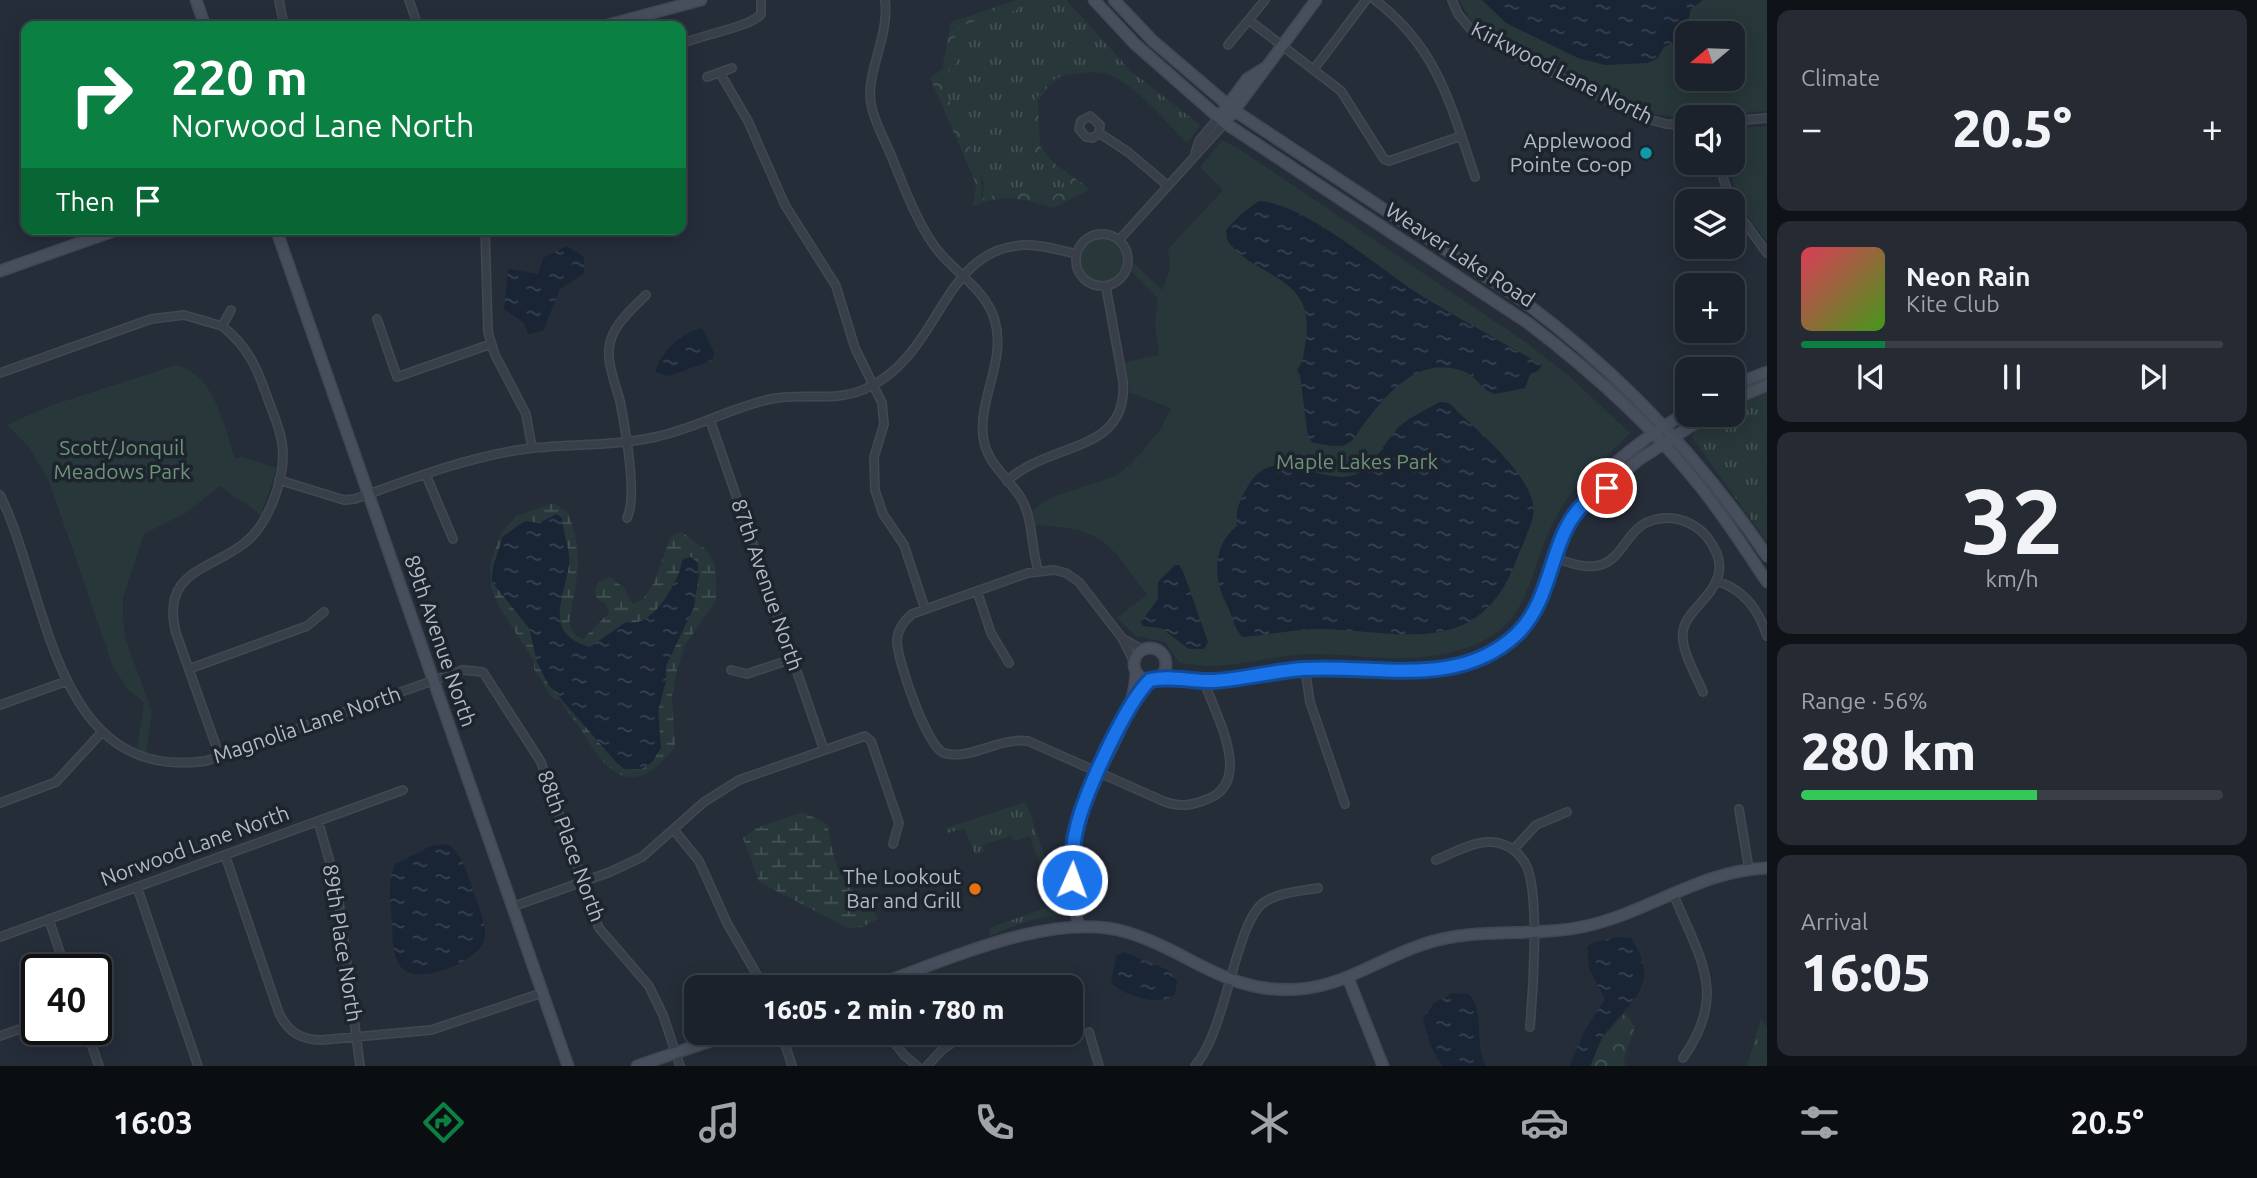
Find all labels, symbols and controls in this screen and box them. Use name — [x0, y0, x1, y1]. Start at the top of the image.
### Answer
street label: Kirkwood Lane North — [1468, 16, 1657, 128]
north arrow — [1675, 21, 1745, 91]
map controls — [1675, 21, 1745, 427]
icon: right — [56, 49, 147, 140]
text: 220 m — [171, 49, 308, 104]
text: Climate — [1801, 65, 1880, 90]
text: 20.5° — [1952, 99, 2072, 157]
button: sound — [1675, 105, 1745, 175]
text: Norwood Lane North — [171, 107, 474, 143]
text: − — [1801, 107, 1822, 149]
text: + — [2202, 107, 2223, 149]
place label: Applewood Pointe Co-op — [1510, 128, 1632, 176]
marker: Applewood Pointe Co-op — [1638, 145, 1654, 161]
icon: arrive — [129, 182, 167, 220]
text: Then — [56, 187, 115, 216]
button: layers — [1675, 189, 1745, 259]
street label: Weaver Lake Road — [1382, 197, 1539, 311]
text: Neon Rain — [1906, 262, 2031, 291]
button: + — [1675, 273, 1745, 343]
text: Kite Club — [1906, 291, 2000, 316]
button: − — [1675, 357, 1745, 427]
icon: previous — [1852, 358, 1890, 396]
icon: pause — [1993, 358, 2031, 396]
icon: next — [2134, 358, 2172, 396]
park label: Scott/Jonquil Meadows Park — [53, 435, 191, 483]
park label: Maple Lakes Park — [1276, 449, 1439, 473]
pin — [1577, 458, 1637, 518]
icon: arrive — [1588, 469, 1626, 507]
text: 32 — [1961, 469, 2063, 571]
street label: 87th Avenue North — [727, 496, 809, 674]
street label: 89th Avenue North — [400, 552, 482, 730]
text: km/h — [1985, 566, 2039, 591]
street label: Magnolia Lane North — [210, 681, 404, 767]
text: Range · 56% — [1801, 688, 1928, 713]
text: 280 km — [1801, 722, 1976, 780]
street label: 88th Place North — [533, 767, 610, 925]
street label: Norwood Lane North — [97, 800, 292, 890]
position arrow — [1035, 843, 1109, 917]
street label: 89th Place North — [319, 862, 367, 1023]
place label: The Lookout Bar and Grill — [843, 864, 961, 912]
marker: The Lookout Bar and Grill — [967, 881, 983, 897]
text: Arrival — [1801, 909, 1868, 934]
text: 16:05 — [1801, 943, 1931, 1001]
speed limit sign: 40 — [21, 954, 112, 1045]
text: 16:05 · 2 min · 780 m — [763, 995, 1004, 1024]
icon: directions — [419, 1098, 468, 1147]
icon: music — [695, 1098, 744, 1147]
icon: phone — [970, 1098, 1019, 1147]
icon: climate — [1245, 1098, 1294, 1147]
icon: car — [1520, 1098, 1569, 1147]
icon: filters — [1795, 1098, 1844, 1147]
text: 16:03 — [113, 1104, 193, 1140]
text: 20.5° — [2070, 1104, 2144, 1140]

